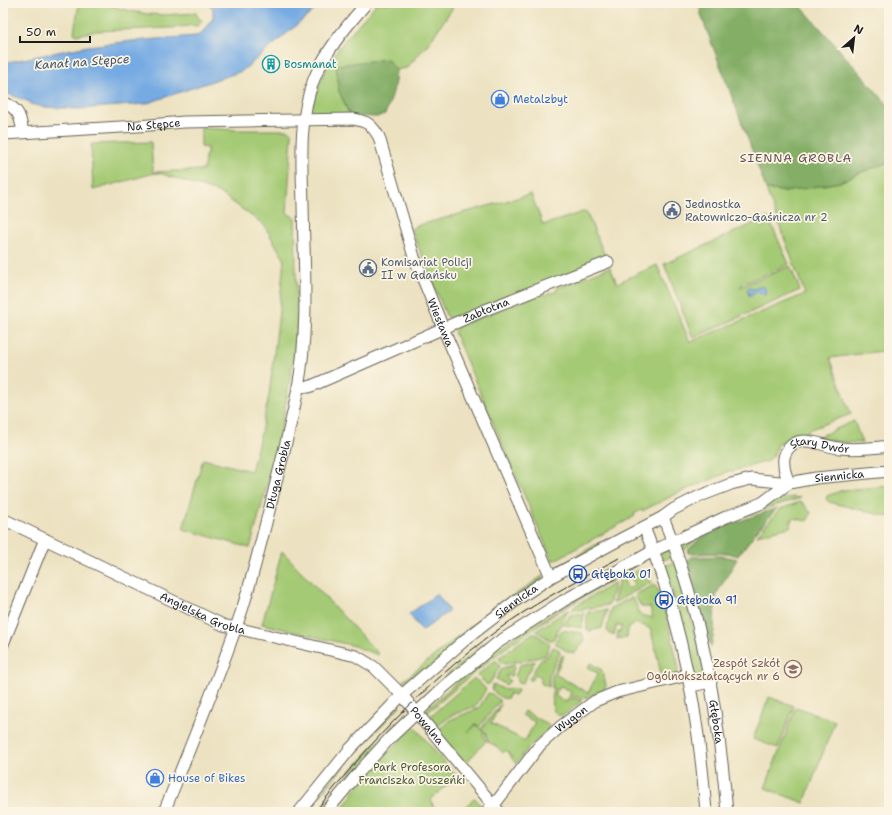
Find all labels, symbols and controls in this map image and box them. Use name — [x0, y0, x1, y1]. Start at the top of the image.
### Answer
scale bar — [20, 18, 90, 44]
north arrow — [834, 18, 874, 58]
text: N — [851, 21, 866, 38]
text: 50 m — [26, 24, 56, 40]
water label: Kanał na Stępce — [34, 51, 130, 73]
building icon: Bosmanat — [261, 54, 281, 74]
place label: Bosmanat — [284, 57, 337, 72]
shop icon: Metalzbyt — [490, 89, 510, 109]
place label: Metalzbyt — [513, 92, 568, 107]
street label: Na Stępce — [127, 115, 181, 135]
district label: SIENNA GROBLA — [740, 150, 852, 166]
place label: Jednostka Ratowniczo-Gaśnicza nr 2 — [685, 197, 828, 225]
public building icon: Jednostka Ratowniczo-Gaśnicza nr 2 — [662, 200, 682, 220]
place label: Komisariat Policji II w Gdańsku — [381, 255, 472, 283]
public building icon: Komisariat Policji II w Gdańsku — [358, 258, 378, 278]
street label: Zabłotna — [461, 294, 511, 327]
street label: Wiesława — [423, 296, 457, 349]
street label: Stary Dwór — [787, 434, 850, 457]
street label: Długa Grobla — [263, 438, 295, 511]
street label: Siennicka — [814, 466, 865, 486]
bus stop icon: Głęboka 01 — [568, 564, 588, 584]
place label: Głęboka 01 — [591, 567, 651, 582]
street label: Siennicka — [492, 581, 541, 622]
street label: Angielska Grobla — [157, 589, 247, 638]
bus stop icon: Głęboka 91 — [654, 590, 674, 610]
place label: Głęboka 91 — [677, 593, 737, 608]
place label: Zespół Szkół Ogólnokształcących nr 6 — [647, 656, 780, 684]
school or university icon: Zespół Szkół Ogólnokształcących nr 6 — [783, 659, 803, 679]
street label: Głęboka — [705, 698, 727, 745]
street label: Wygon — [552, 702, 591, 736]
street label: Powalna — [407, 703, 447, 748]
park label: Park Profesora Franciszka Duszeńki — [359, 760, 465, 788]
shop icon: House of Bikes — [145, 768, 165, 788]
place label: House of Bikes — [168, 771, 245, 786]

